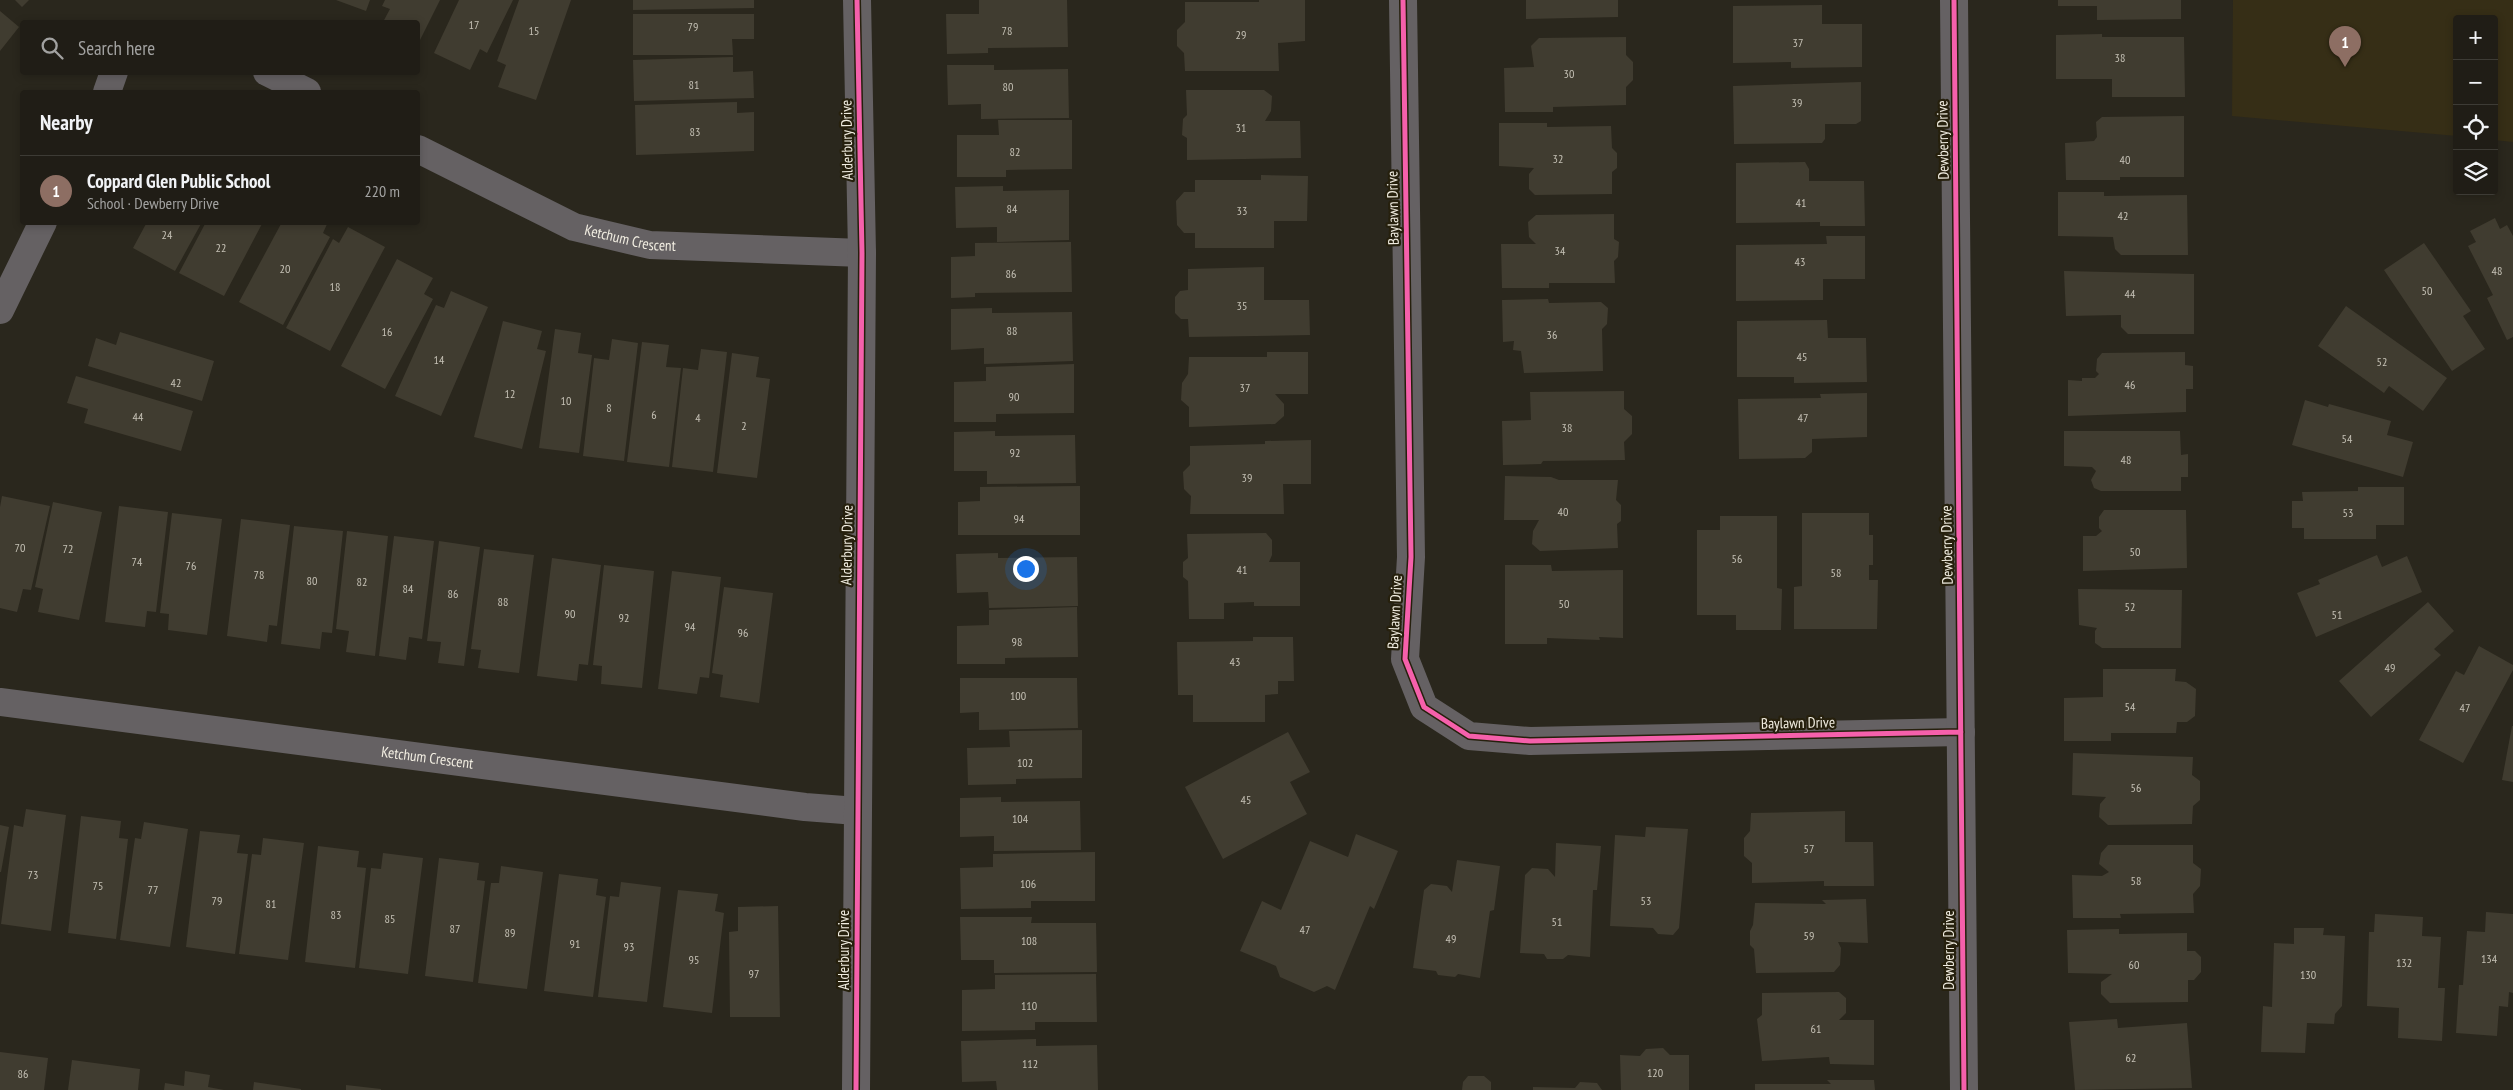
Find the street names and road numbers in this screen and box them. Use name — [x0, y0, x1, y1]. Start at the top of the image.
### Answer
street label: Alderbury Drive — [836, 100, 857, 180]
street label: Dewberry Drive — [1932, 100, 1953, 180]
street label: Baylawn Drive — [1382, 171, 1403, 245]
street label: Ketchum Crescent — [583, 220, 676, 255]
street label: Alderbury Drive — [836, 505, 857, 585]
street label: Dewberry Drive — [1936, 505, 1957, 585]
street label: Baylawn Drive — [1383, 574, 1406, 649]
street label: Baylawn Drive — [1761, 712, 1835, 733]
street label: Ketchum Crescent — [380, 742, 475, 773]
street label: Alderbury Drive — [834, 910, 853, 990]
street label: Dewberry Drive — [1939, 910, 1958, 990]

